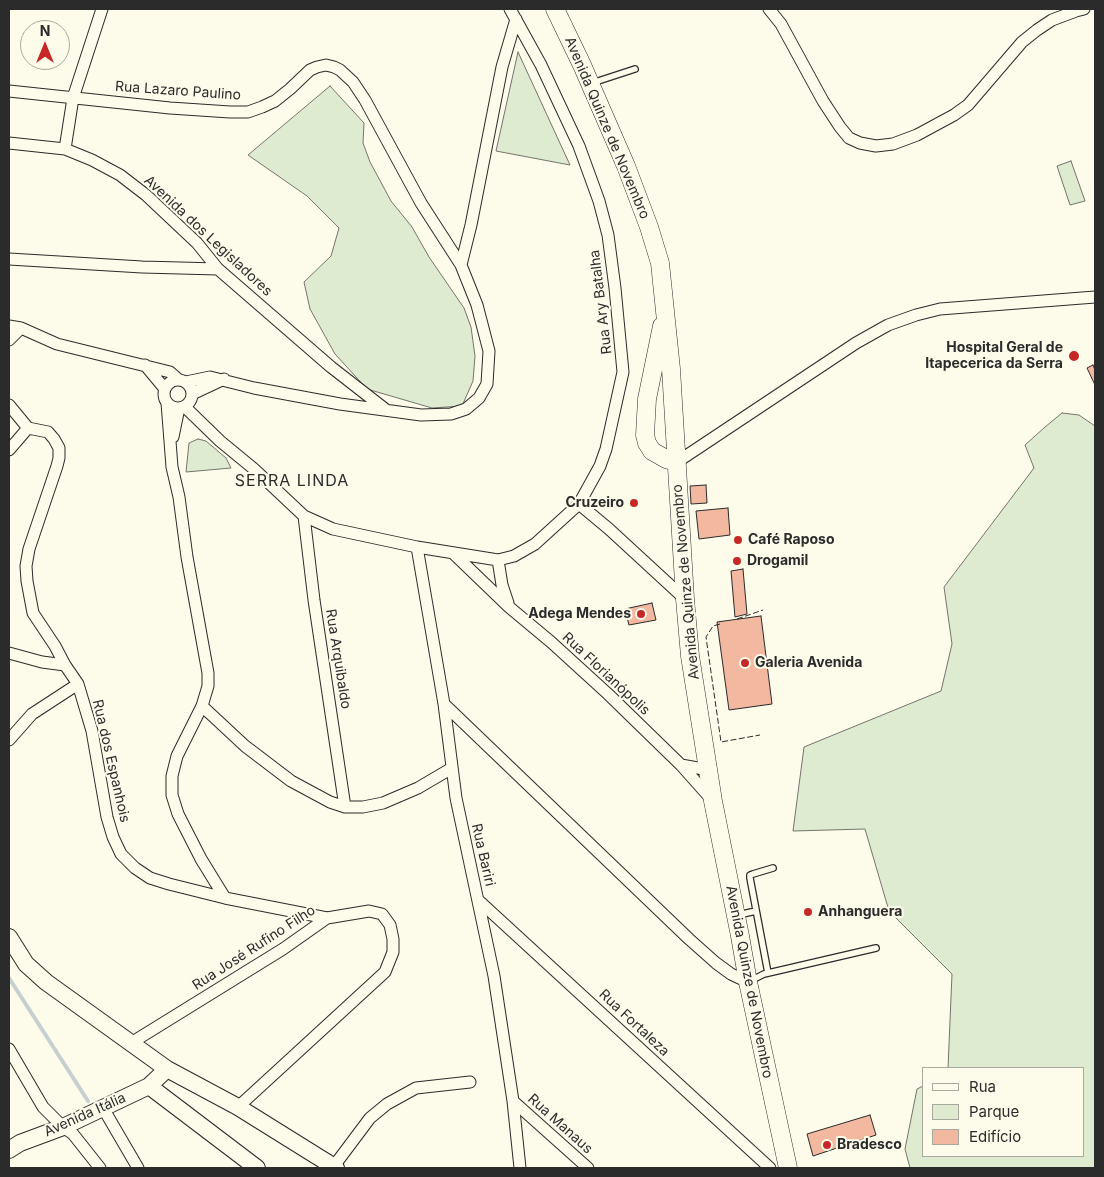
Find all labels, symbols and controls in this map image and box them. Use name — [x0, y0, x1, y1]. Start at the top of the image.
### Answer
north arrow — [20, 20, 70, 70]
text: N — [40, 22, 50, 39]
street label: Avenida Quinze de Novembro — [561, 34, 653, 222]
street label: Rua Lazaro Paulino — [114, 78, 242, 104]
street label: Avenida dos Legisladores — [140, 172, 276, 300]
street label: Rua Ary Batalha — [586, 249, 616, 355]
place label: Hospital Geral de Itapecerica da Serra — [925, 340, 1063, 372]
marker: Hospital Geral de Itapecerica da Serra — [1067, 349, 1081, 363]
district label: SERRA LINDA — [233, 471, 351, 491]
street label: Avenida Quinze de Novembro — [669, 484, 703, 680]
place label: Cruzeiro — [565, 495, 624, 511]
marker: Cruzeiro — [628, 497, 640, 509]
place label: Café Raposo — [748, 532, 835, 548]
marker: Café Raposo — [732, 534, 744, 546]
place label: Drogamil — [747, 553, 808, 569]
marker: Drogamil — [731, 555, 743, 567]
place label: Adega Mendes — [528, 606, 631, 622]
street label: Rua Arquibaldo — [322, 608, 354, 710]
marker: Adega Mendes — [635, 608, 647, 620]
street label: Rua Florianópolis — [559, 629, 653, 719]
place label: Galeria Avenida — [755, 655, 862, 671]
marker: Galeria Avenida — [739, 657, 751, 669]
street label: Rua dos Espanhois — [89, 698, 133, 824]
street label: Rua Bariri — [468, 822, 498, 888]
street label: Avenida Quinze de Novembro — [722, 884, 776, 1080]
street label: Rua José Rufino Filho — [189, 902, 319, 994]
place label: Anhanguera — [818, 904, 902, 920]
marker: Anhanguera — [802, 906, 814, 918]
street label: Rua Fortaleza — [595, 986, 673, 1060]
legend — [922, 1067, 1084, 1157]
text: Rua — [969, 1077, 996, 1096]
street label: Avenida Itália — [42, 1090, 128, 1140]
street label: Rua Manaus — [524, 1091, 596, 1157]
text: Parque — [969, 1102, 1019, 1121]
text: Edifício — [969, 1127, 1021, 1146]
place label: Bradesco — [837, 1137, 902, 1153]
marker: Bradesco — [821, 1139, 833, 1151]

